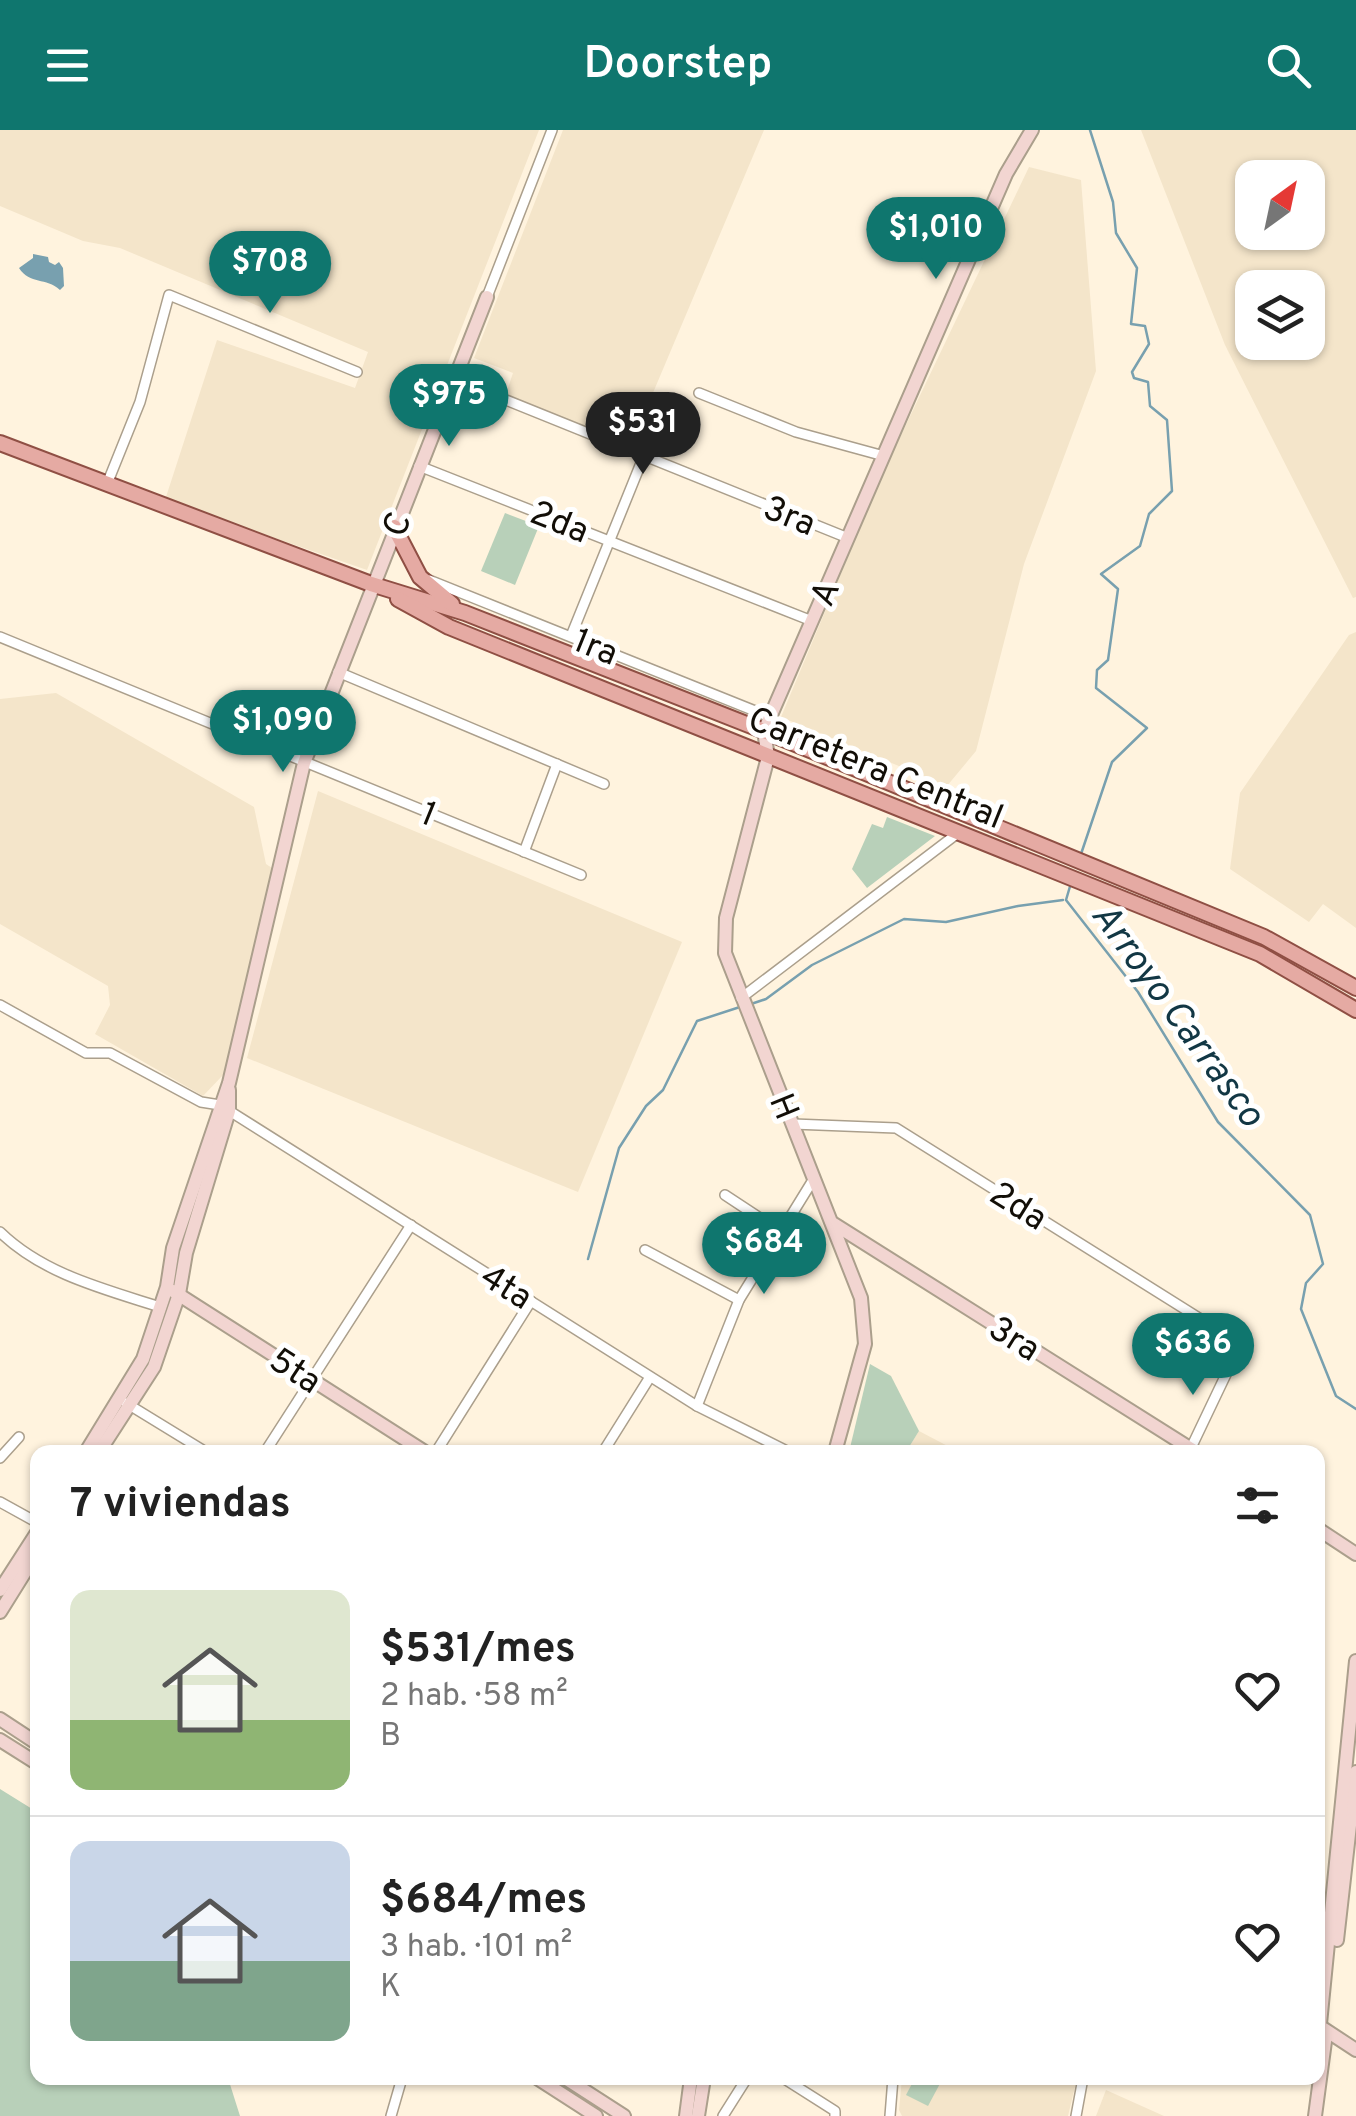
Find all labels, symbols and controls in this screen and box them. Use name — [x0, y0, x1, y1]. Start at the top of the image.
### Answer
text: Doorstep — [584, 37, 772, 94]
icon: menu — [40, 38, 95, 93]
icon: search — [1261, 38, 1316, 93]
north arrow — [1235, 160, 1325, 250]
map controls — [1235, 160, 1325, 360]
pin: $1,010 — [855, 197, 1017, 282]
text: $1,010 — [888, 209, 984, 249]
pin: $708 — [211, 231, 329, 316]
text: $708 — [231, 243, 309, 283]
button: layers — [1235, 270, 1325, 360]
pin: $975 — [390, 364, 508, 449]
text: $975 — [411, 376, 487, 416]
pin: $531 — [584, 392, 702, 477]
text: $531 — [608, 404, 678, 444]
street label: 3ra — [756, 488, 821, 548]
street label: 2da — [523, 492, 595, 555]
street label: C — [374, 506, 423, 544]
street label: A — [802, 575, 852, 614]
street label: 1ra — [566, 620, 624, 677]
pin: $1,090 — [202, 690, 364, 775]
street label: Carretera Central — [741, 699, 1009, 841]
text: $1,090 — [232, 702, 334, 742]
street label: 1 — [414, 793, 442, 839]
water label: Arroyo Carrasco — [1078, 894, 1274, 1138]
street label: H — [757, 1088, 807, 1127]
street label: 2da — [981, 1173, 1054, 1242]
pin: $684 — [705, 1212, 823, 1297]
text: $684 — [724, 1224, 804, 1264]
street label: 4ta — [471, 1256, 540, 1321]
street label: 3ra — [980, 1308, 1047, 1373]
pin: $636 — [1134, 1313, 1252, 1398]
text: $636 — [1154, 1325, 1232, 1365]
street label: 5ta — [260, 1340, 329, 1405]
icon: filters — [1230, 1478, 1285, 1533]
text: 7 viviendas — [70, 1479, 291, 1532]
text: $531/mes — [380, 1624, 576, 1677]
icon: home — [150, 1630, 270, 1750]
icon: heart — [1230, 1663, 1285, 1718]
text: 2 hab. · 58 m² — [380, 1677, 568, 1717]
text: B — [380, 1717, 401, 1757]
text: $684/mes — [380, 1875, 587, 1928]
icon: home — [150, 1881, 270, 2001]
icon: heart — [1230, 1914, 1285, 1969]
text: 3 hab. · 101 m² — [380, 1928, 572, 1968]
text: K — [380, 1968, 401, 2008]

